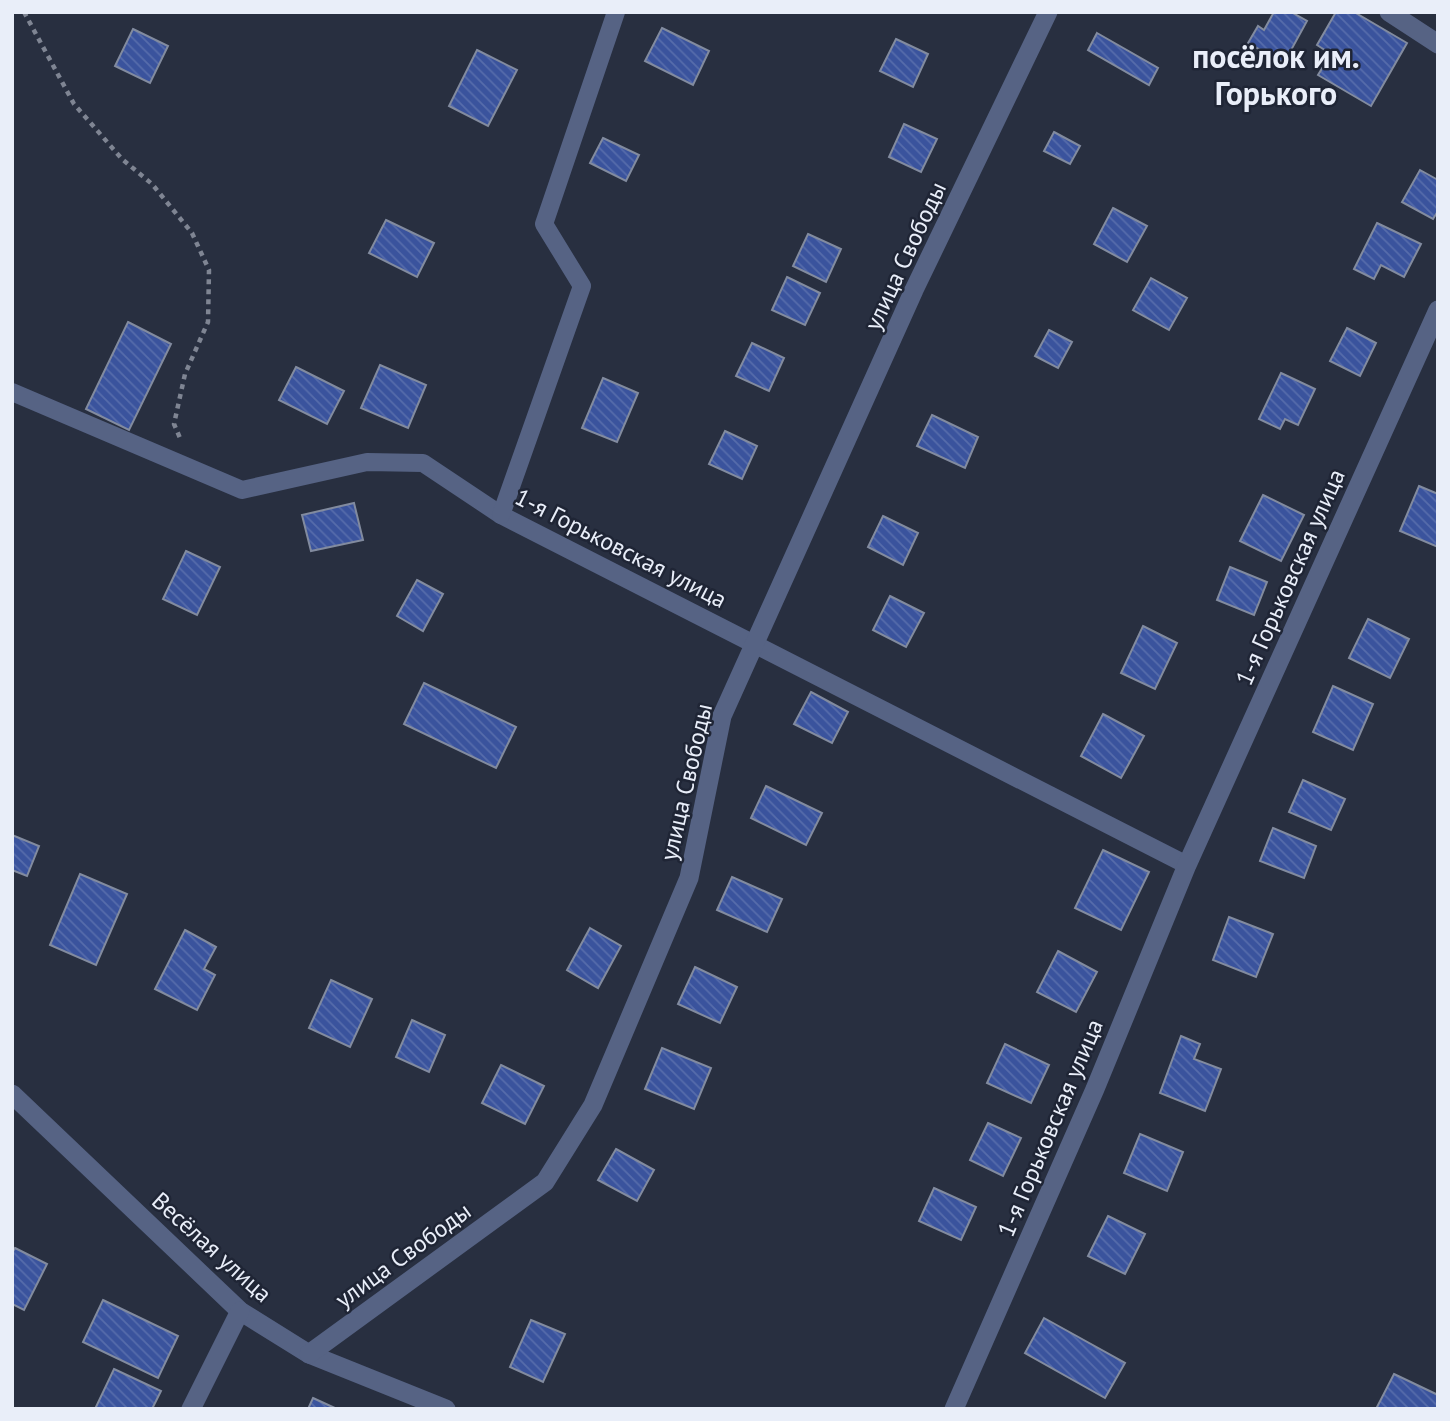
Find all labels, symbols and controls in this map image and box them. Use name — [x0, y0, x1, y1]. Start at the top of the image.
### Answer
district label: посёлок им. Горького — [1192, 35, 1360, 114]
street label: улица Свободы — [857, 177, 953, 335]
street label: 1-я Горьковская улица — [1228, 464, 1352, 690]
street label: 1-я Горьковская улица — [510, 481, 732, 615]
street label: улица Свободы — [653, 700, 719, 864]
street label: 1-я Горьковская улица — [990, 1014, 1110, 1242]
street label: Весёлая улица — [146, 1185, 278, 1309]
street label: улица Свободы — [329, 1195, 477, 1315]

